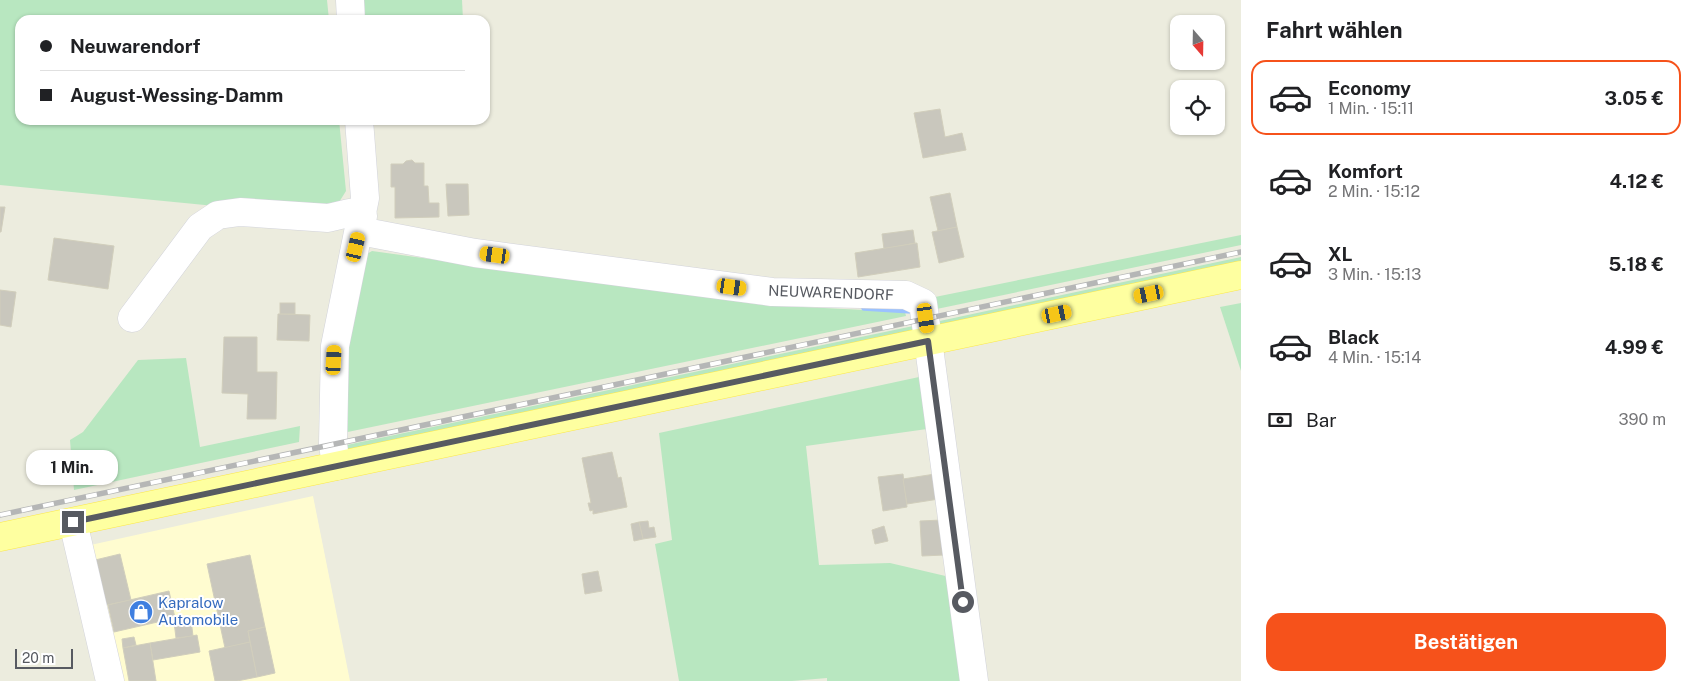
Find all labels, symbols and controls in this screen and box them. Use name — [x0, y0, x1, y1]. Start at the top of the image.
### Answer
north arrow — [1170, 15, 1225, 70]
map controls — [1170, 15, 1225, 135]
text: Fahrt wählen — [1266, 17, 1403, 43]
text: Neuwarendorf — [70, 35, 200, 57]
icon: car — [1268, 75, 1313, 120]
text: Economy — [1328, 77, 1411, 99]
button: locate — [1170, 80, 1225, 135]
text: August-Wessing-Damm — [70, 84, 283, 106]
text: 3.05 € — [1605, 87, 1664, 109]
text: 1 Min. · 15:11 — [1328, 99, 1414, 118]
icon: car — [1268, 158, 1313, 203]
text: Komfort — [1328, 160, 1403, 182]
text: 4.12 € — [1610, 170, 1664, 192]
text: 2 Min. · 15:12 — [1328, 182, 1420, 201]
car — [345, 231, 366, 263]
icon: car — [1268, 241, 1313, 286]
text: XL — [1328, 243, 1353, 265]
car — [479, 245, 510, 265]
text: 5.18 € — [1609, 253, 1664, 275]
text: 3 Min. · 15:13 — [1328, 265, 1421, 284]
car — [716, 277, 747, 297]
street label: NEUWARENDORF — [768, 282, 894, 303]
car — [1132, 284, 1165, 304]
car — [916, 302, 935, 334]
car — [1040, 304, 1073, 324]
icon: car — [1268, 324, 1313, 369]
text: Black — [1328, 326, 1379, 348]
text: 4.99 € — [1605, 336, 1664, 358]
car — [325, 345, 342, 375]
text: 4 Min. · 15:14 — [1328, 348, 1421, 367]
icon: cash — [1266, 406, 1294, 434]
text: Bar — [1306, 409, 1337, 431]
text: 390 m — [1619, 410, 1666, 429]
callout: 1 Min. — [27, 450, 119, 484]
text: 1 Min. — [50, 458, 94, 477]
route end — [62, 511, 84, 533]
route start — [952, 591, 974, 613]
place label: Kapralow Automobile — [158, 594, 238, 628]
shop icon: Kapralow Automobile — [128, 599, 154, 625]
button: Bestätigen — [1266, 613, 1666, 671]
scale bar — [15, 646, 72, 669]
text: 20 m — [22, 650, 54, 666]

